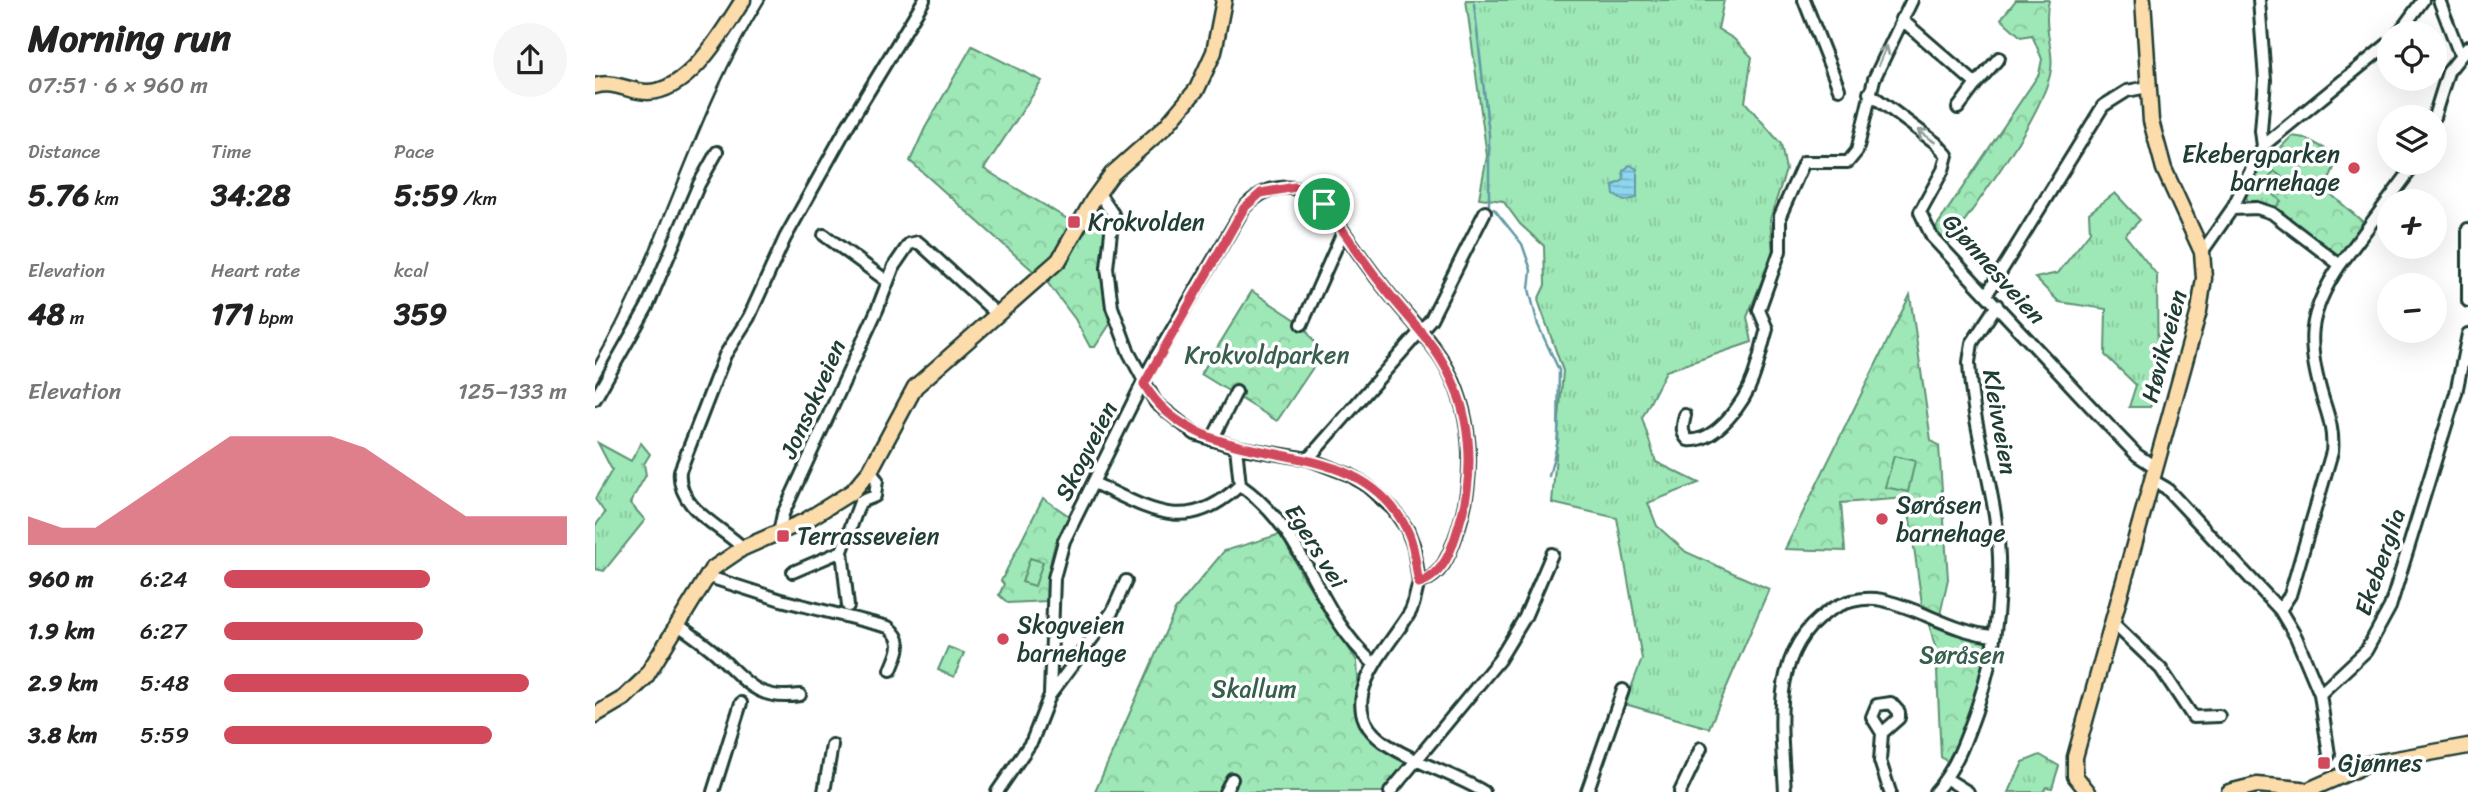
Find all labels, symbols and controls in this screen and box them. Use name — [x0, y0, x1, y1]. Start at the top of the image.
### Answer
text: Morning run — [28, 5, 231, 72]
map controls — [2377, 21, 2447, 343]
button: locate — [2377, 21, 2447, 91]
button: share — [493, 23, 567, 97]
one-way arrow — [1878, 45, 1891, 67]
text: 07:51 · 6 × 960 m — [28, 65, 208, 106]
button: layers — [2377, 105, 2447, 175]
one-way arrow — [1917, 129, 1936, 143]
place label: Ekebergparken barnehage — [2182, 133, 2340, 203]
text: Distance — [28, 135, 100, 168]
text: Time — [211, 135, 251, 168]
text: Pace — [394, 135, 434, 168]
marker: Ekebergparken barnehage — [2346, 160, 2362, 176]
text: 5.76 — [28, 168, 90, 222]
text: 34:28 — [211, 168, 291, 222]
text: 5:59 — [394, 168, 458, 222]
pin — [1294, 174, 1354, 234]
text: km — [90, 182, 119, 215]
text: /km — [458, 182, 497, 215]
icon: arrive — [1305, 185, 1343, 223]
button: + — [2377, 189, 2447, 259]
place label: Krokvolden — [1088, 201, 1205, 243]
street label: Gjønnesveien — [1932, 203, 2056, 335]
marker: Krokvolden — [1066, 214, 1082, 230]
text: Elevation — [28, 254, 105, 287]
text: Heart rate — [211, 254, 300, 287]
text: kcal — [394, 254, 429, 287]
button: − — [2377, 273, 2447, 343]
street label: Høvikveien — [2129, 285, 2199, 407]
text: 48 — [28, 287, 65, 341]
text: 171 — [211, 287, 254, 341]
text: 359 — [394, 287, 447, 341]
text: m — [65, 301, 84, 334]
text: bpm — [254, 301, 294, 334]
street label: Jonsokveien — [768, 332, 858, 466]
park label: Krokvoldparken — [1185, 334, 1349, 376]
street label: Kleivveien — [1970, 366, 2030, 478]
text: Elevation — [28, 371, 121, 412]
text: 125–133 m — [458, 371, 567, 412]
street label: Skogveien — [1043, 394, 1129, 508]
place label: Søråsen barnehage — [1896, 484, 2006, 554]
street label: Egers vei — [1273, 495, 1359, 597]
street label: Ekeberglia — [2342, 503, 2418, 621]
marker: Søråsen barnehage — [1874, 511, 1890, 527]
place label: Terrasseveien — [797, 515, 939, 557]
marker: Terrasseveien — [775, 528, 791, 544]
text: 960 m — [28, 559, 93, 600]
text: 6:24 — [140, 559, 188, 600]
place label: Skogveien barnehage — [1017, 604, 1127, 674]
text: 1.9 km — [28, 611, 95, 652]
text: 6:27 — [140, 611, 186, 652]
marker: Skogveien barnehage — [995, 631, 1011, 647]
park label: Søråsen — [1919, 634, 2005, 676]
text: 2.9 km — [28, 663, 98, 704]
text: 5:48 — [140, 663, 189, 704]
park label: Skallum — [1212, 668, 1296, 710]
text: 3.8 km — [28, 715, 97, 756]
text: 5:59 — [140, 715, 189, 756]
place label: Gjønnes — [2338, 742, 2423, 784]
marker: Gjønnes — [2316, 755, 2332, 771]

